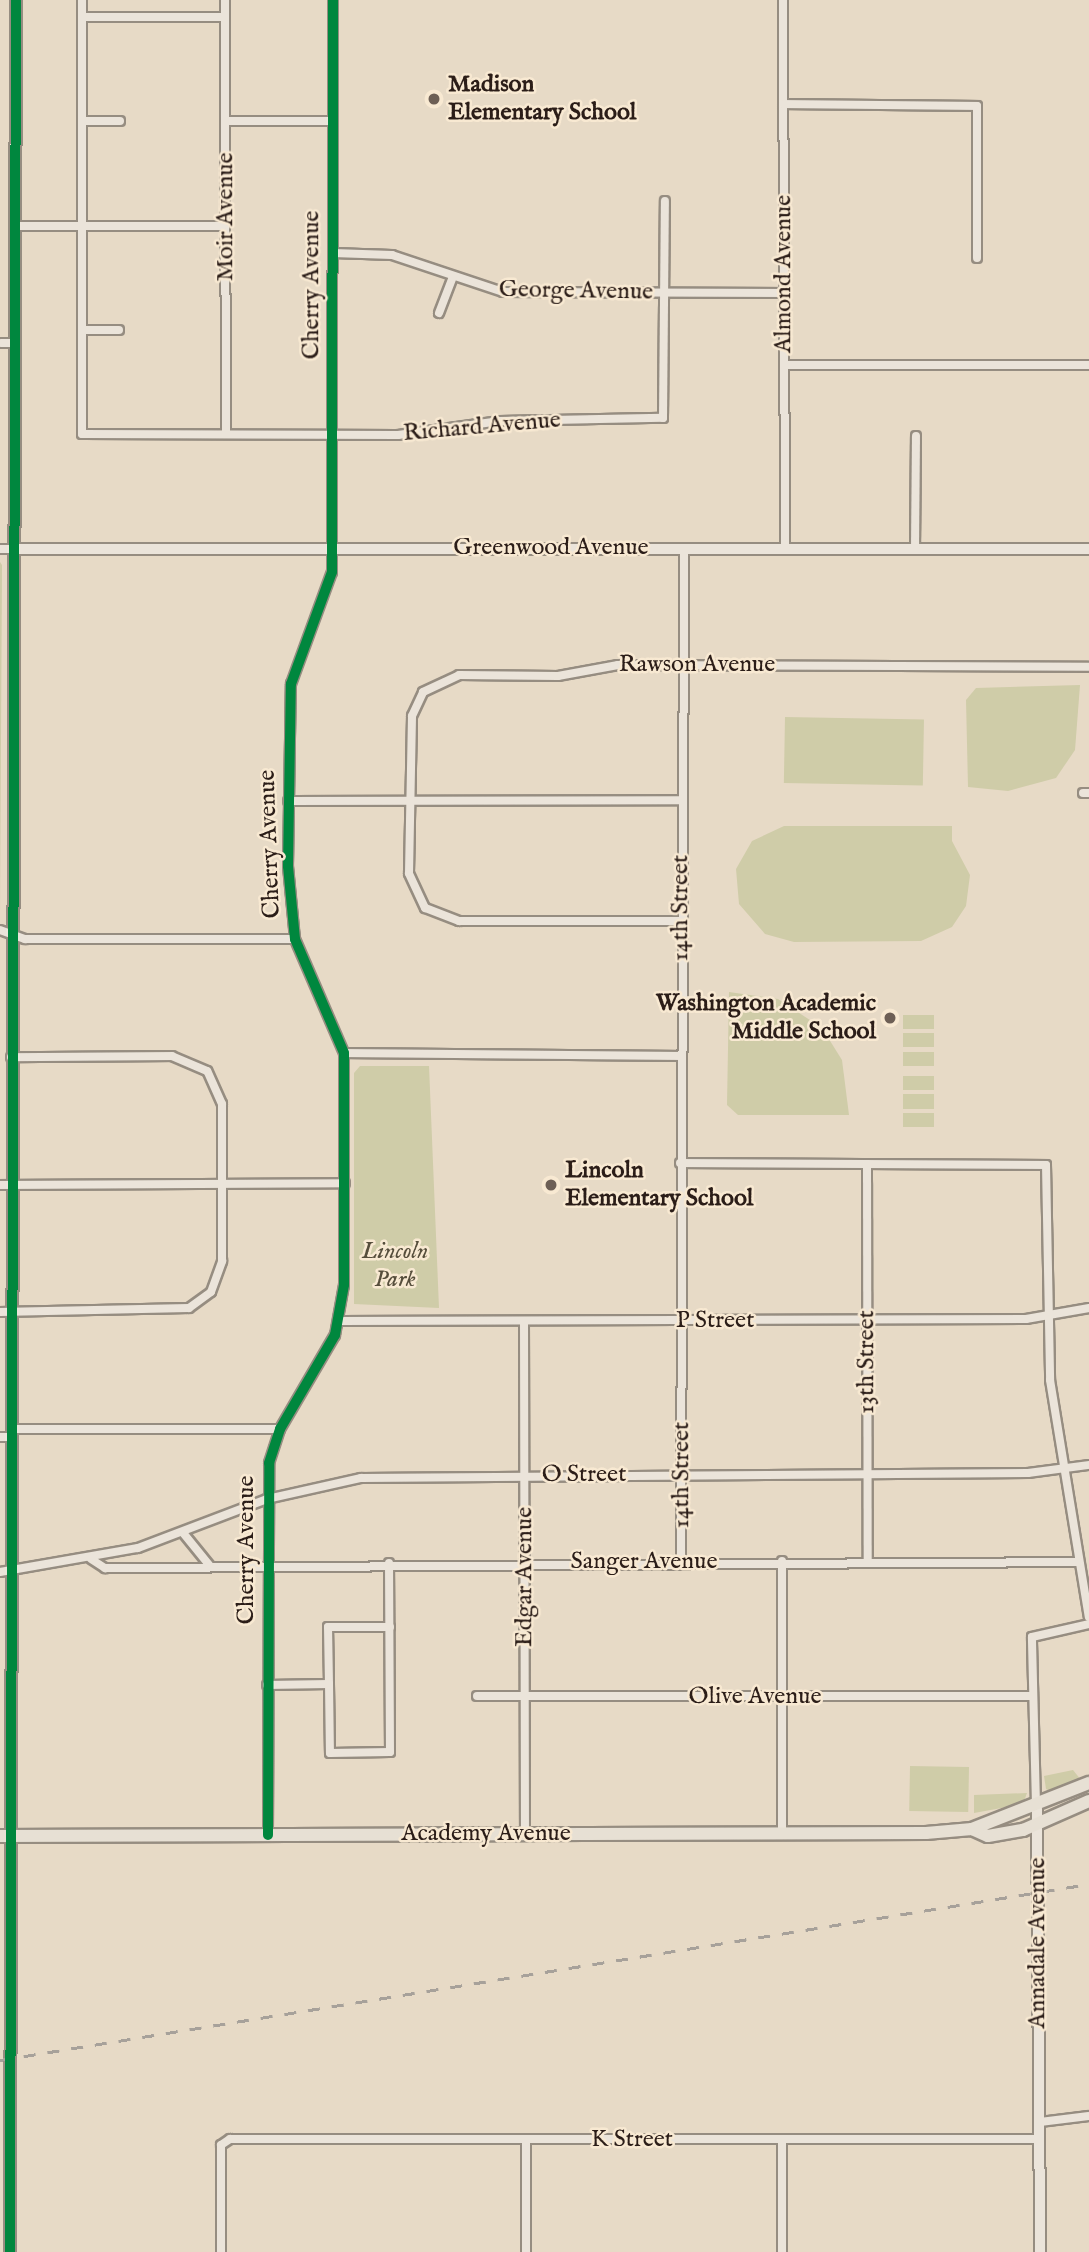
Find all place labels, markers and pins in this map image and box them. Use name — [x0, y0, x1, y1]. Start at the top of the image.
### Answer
place label: Madison Elementary School — [448, 71, 636, 127]
marker: Madison Elementary School — [426, 91, 442, 107]
place label: Washington Academic Middle School — [656, 990, 876, 1046]
marker: Washington Academic Middle School — [882, 1010, 898, 1026]
place label: Lincoln Elementary School — [565, 1157, 753, 1213]
marker: Lincoln Elementary School — [543, 1177, 559, 1193]

